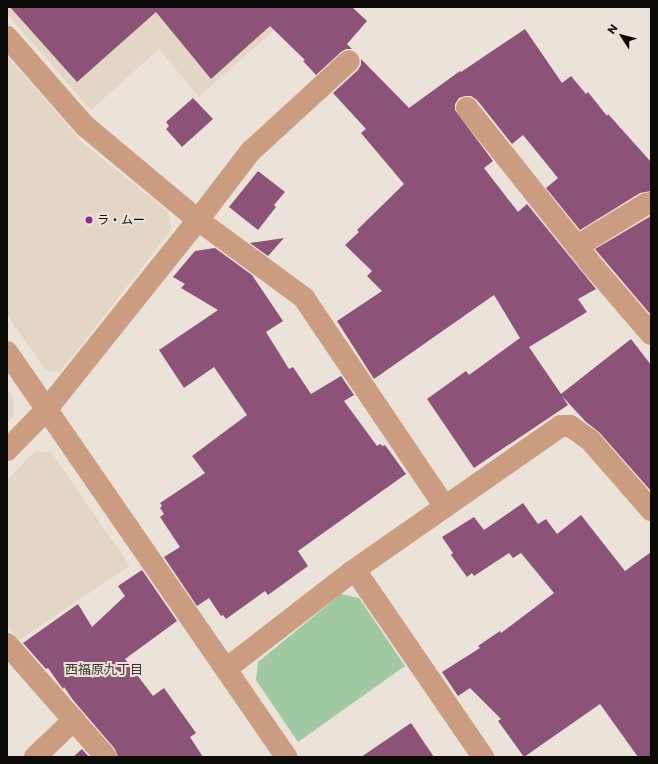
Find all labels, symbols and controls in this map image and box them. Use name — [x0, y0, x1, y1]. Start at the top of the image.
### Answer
north arrow — [602, 16, 642, 56]
text: N — [604, 21, 621, 37]
place label: ラ・ムー — [97, 213, 145, 227]
marker: ラ・ムー — [84, 215, 94, 225]
district label: 西福原九丁目 — [65, 661, 143, 677]

